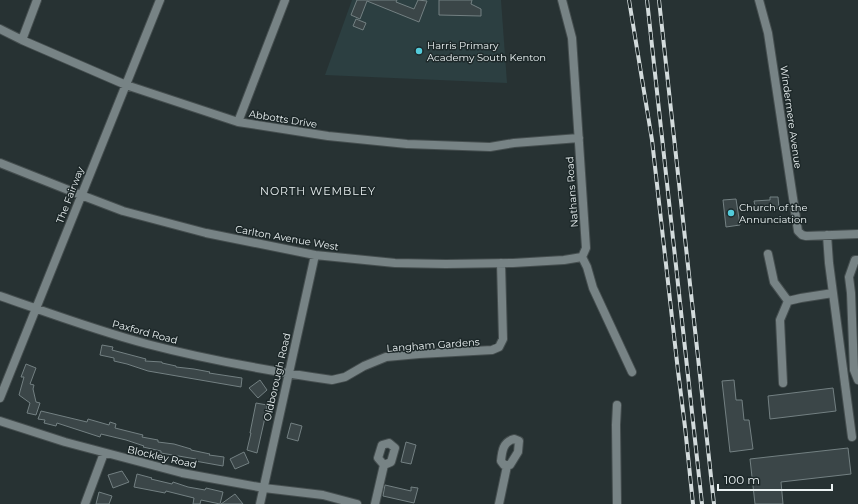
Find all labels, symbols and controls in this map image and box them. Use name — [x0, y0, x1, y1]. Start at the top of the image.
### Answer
place label: Harris Primary Academy South Kenton — [427, 39, 546, 64]
marker: Harris Primary Academy South Kenton — [414, 46, 424, 56]
street label: Windermere Avenue — [777, 65, 805, 169]
street label: Abbotts Drive — [248, 107, 318, 131]
street label: Nathans Road — [563, 156, 581, 228]
street label: The Fairway — [53, 164, 87, 225]
district label: NORTH WEMBLEY — [260, 184, 376, 198]
place label: Church of the Annunciation — [739, 201, 808, 226]
marker: Church of the Annunciation — [726, 208, 736, 218]
street label: Carlton Avenue West — [234, 222, 340, 254]
street label: Paxford Road — [111, 317, 179, 347]
street label: Oldborough Road — [261, 332, 293, 422]
street label: Langham Gardens — [386, 335, 480, 355]
street label: Blockley Road — [126, 443, 198, 471]
scale bar — [718, 466, 832, 492]
text: 100 m — [724, 472, 760, 487]

